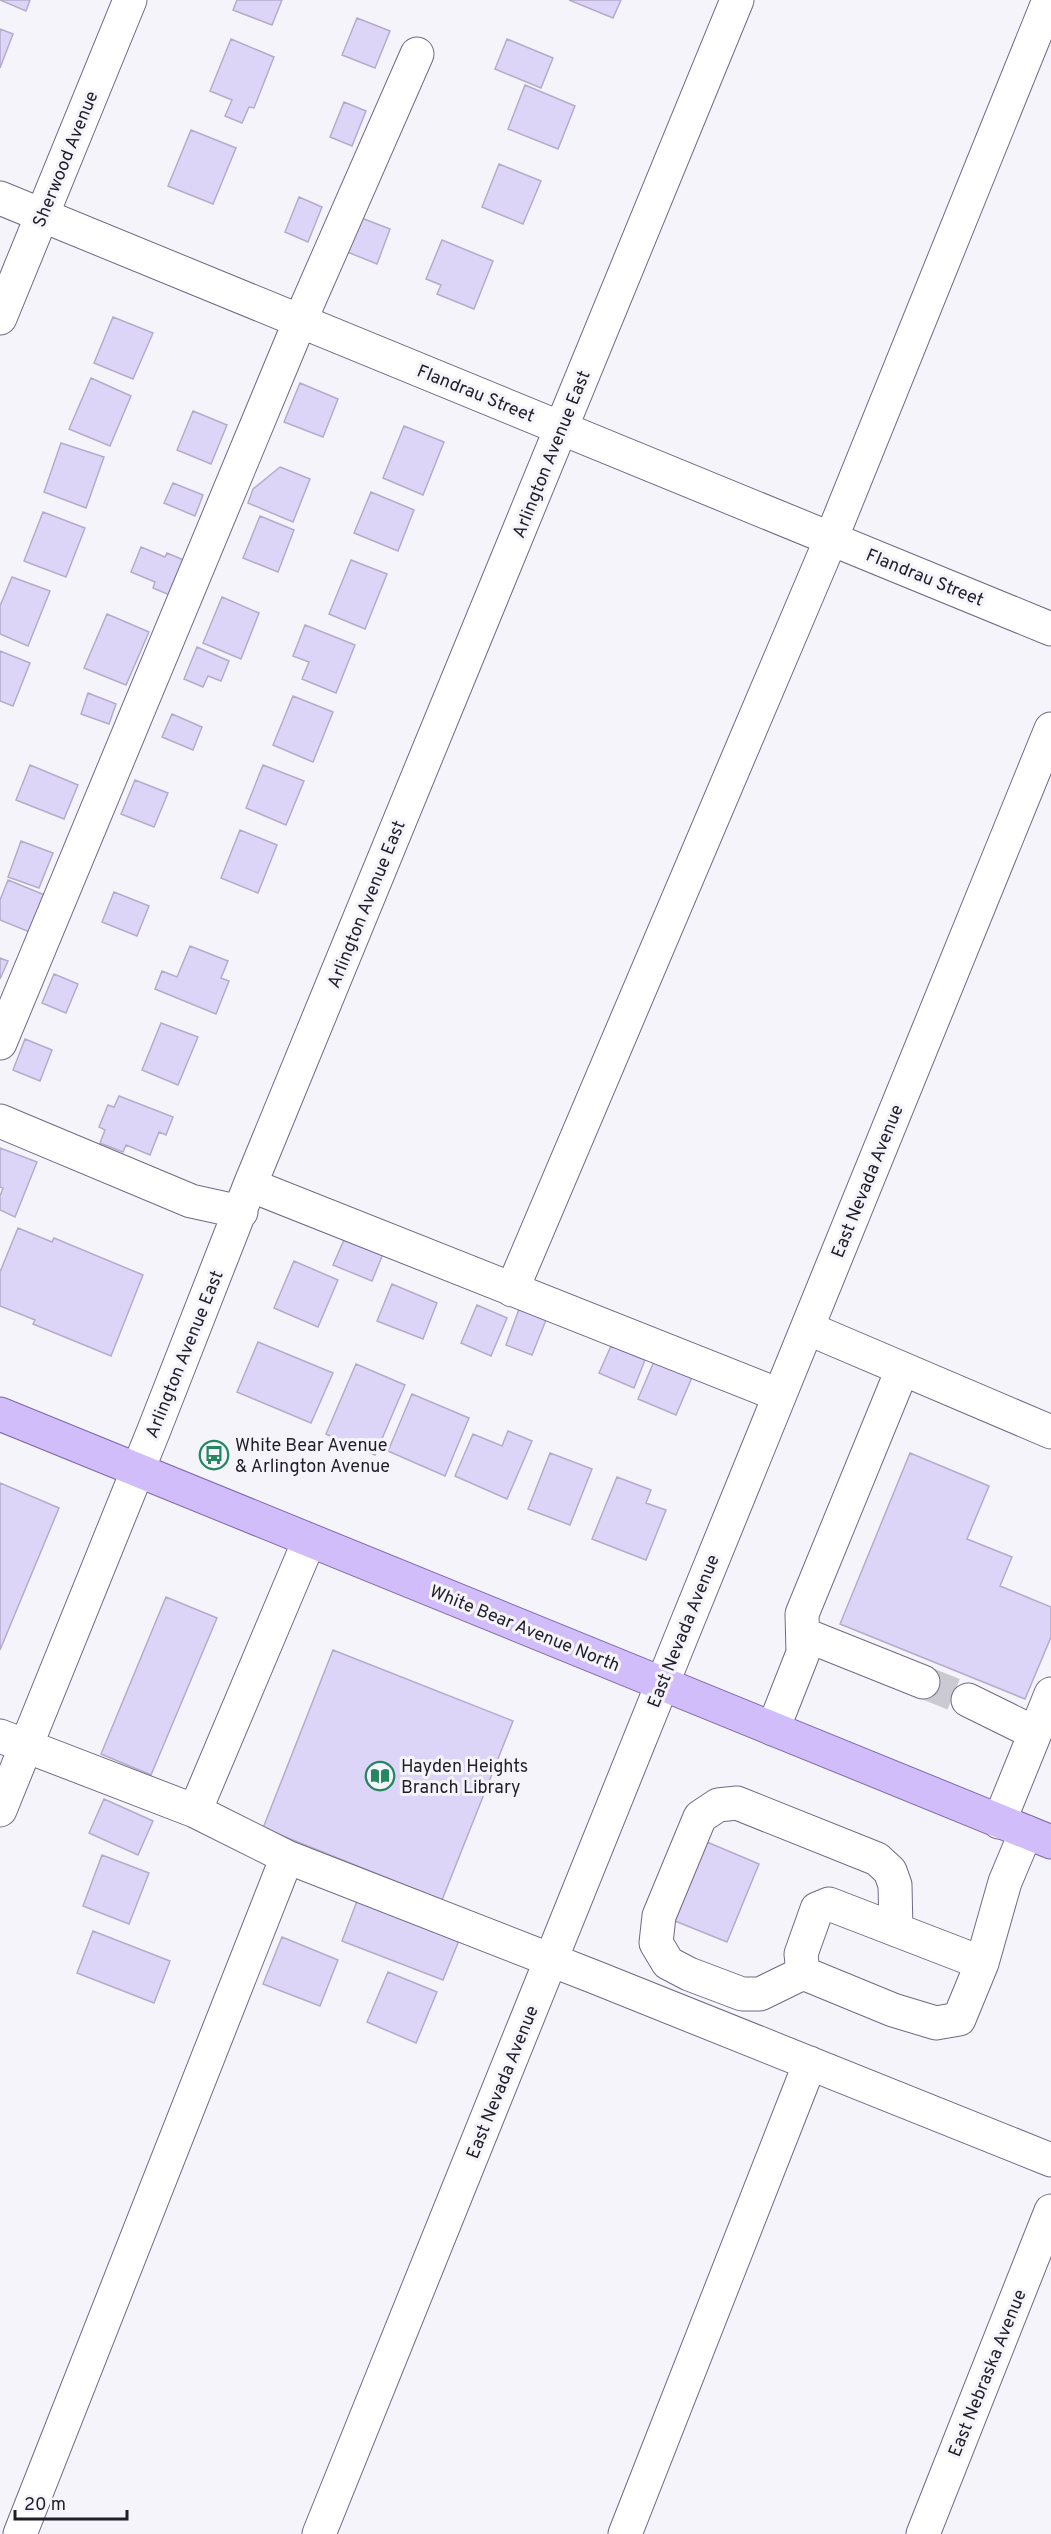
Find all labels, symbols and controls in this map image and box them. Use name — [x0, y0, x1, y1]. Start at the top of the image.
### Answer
street label: Sherwood Avenue — [29, 88, 104, 231]
street label: Flandrau Street — [413, 360, 538, 428]
street label: Arlington Avenue East — [508, 367, 597, 542]
street label: Flandrau Street — [862, 544, 987, 612]
street label: Arlington Avenue East — [323, 817, 412, 992]
street label: East Nevada Avenue — [827, 1101, 910, 1262]
street label: Arlington Avenue East — [141, 1267, 230, 1442]
place label: White Bear Avenue & Arlington Avenue — [235, 1435, 390, 1479]
bus stop icon: White Bear Avenue & Arlington Avenue — [198, 1439, 230, 1471]
street label: East Nevada Avenue — [643, 1551, 726, 1712]
street label: White Bear Avenue North — [426, 1581, 623, 1678]
place label: Hayden Heights Branch Library — [401, 1756, 528, 1800]
library icon: Hayden Heights Branch Library — [364, 1760, 396, 1792]
street label: East Nevada Avenue — [462, 2002, 545, 2163]
street label: East Nebraska Avenue — [944, 2286, 1033, 2461]
scale bar — [15, 2483, 128, 2521]
text: 20 m — [24, 2494, 66, 2517]

